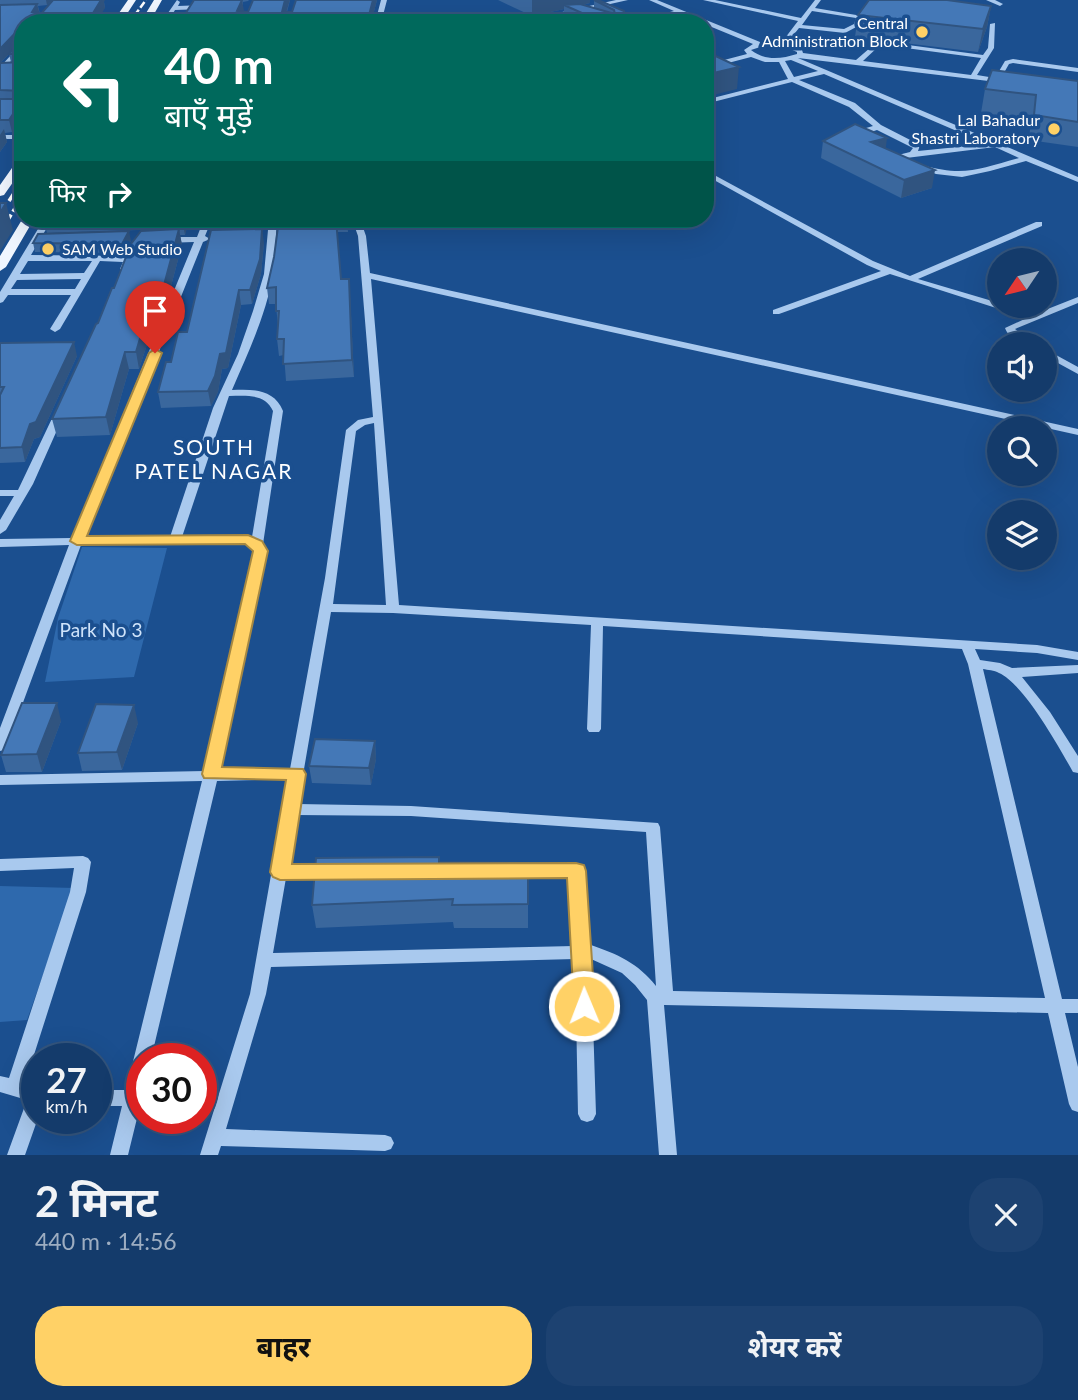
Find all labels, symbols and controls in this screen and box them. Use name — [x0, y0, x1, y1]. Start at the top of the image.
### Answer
place label: Central Administration Block — [762, 13, 909, 50]
marker: Central Administration Block — [914, 24, 930, 40]
text: 40 m — [164, 36, 274, 94]
icon: left — [49, 42, 140, 133]
text: बाएँ मुड़ें — [164, 95, 253, 134]
place label: Lal Bahadur Shastri Laboratory — [912, 110, 1041, 147]
marker: Lal Bahadur Shastri Laboratory — [1046, 121, 1062, 137]
icon: right — [100, 175, 138, 213]
text: फिर — [49, 176, 86, 208]
place label: SAM Web Studio — [62, 239, 182, 258]
marker: SAM Web Studio — [40, 241, 56, 257]
north arrow — [987, 248, 1057, 318]
map controls — [987, 248, 1057, 570]
pin — [125, 281, 185, 353]
icon: arrive — [136, 292, 174, 330]
button: sound — [987, 332, 1057, 402]
button: search — [987, 416, 1057, 486]
district label: SOUTH PATEL NAGAR — [135, 434, 293, 483]
button: layers — [987, 500, 1057, 570]
park label: Park No 3 — [60, 618, 142, 641]
position arrow — [547, 969, 621, 1043]
speed limit sign: 30 — [126, 1043, 217, 1134]
text: 27 — [46, 1058, 87, 1100]
text: km/h — [45, 1095, 88, 1117]
text: 2 मिनट — [35, 1176, 158, 1226]
button: close — [969, 1178, 1043, 1252]
text: 440 m · 14:56 — [35, 1227, 177, 1255]
button: बाहर — [35, 1306, 532, 1386]
button: शेयर करें — [546, 1306, 1043, 1386]

